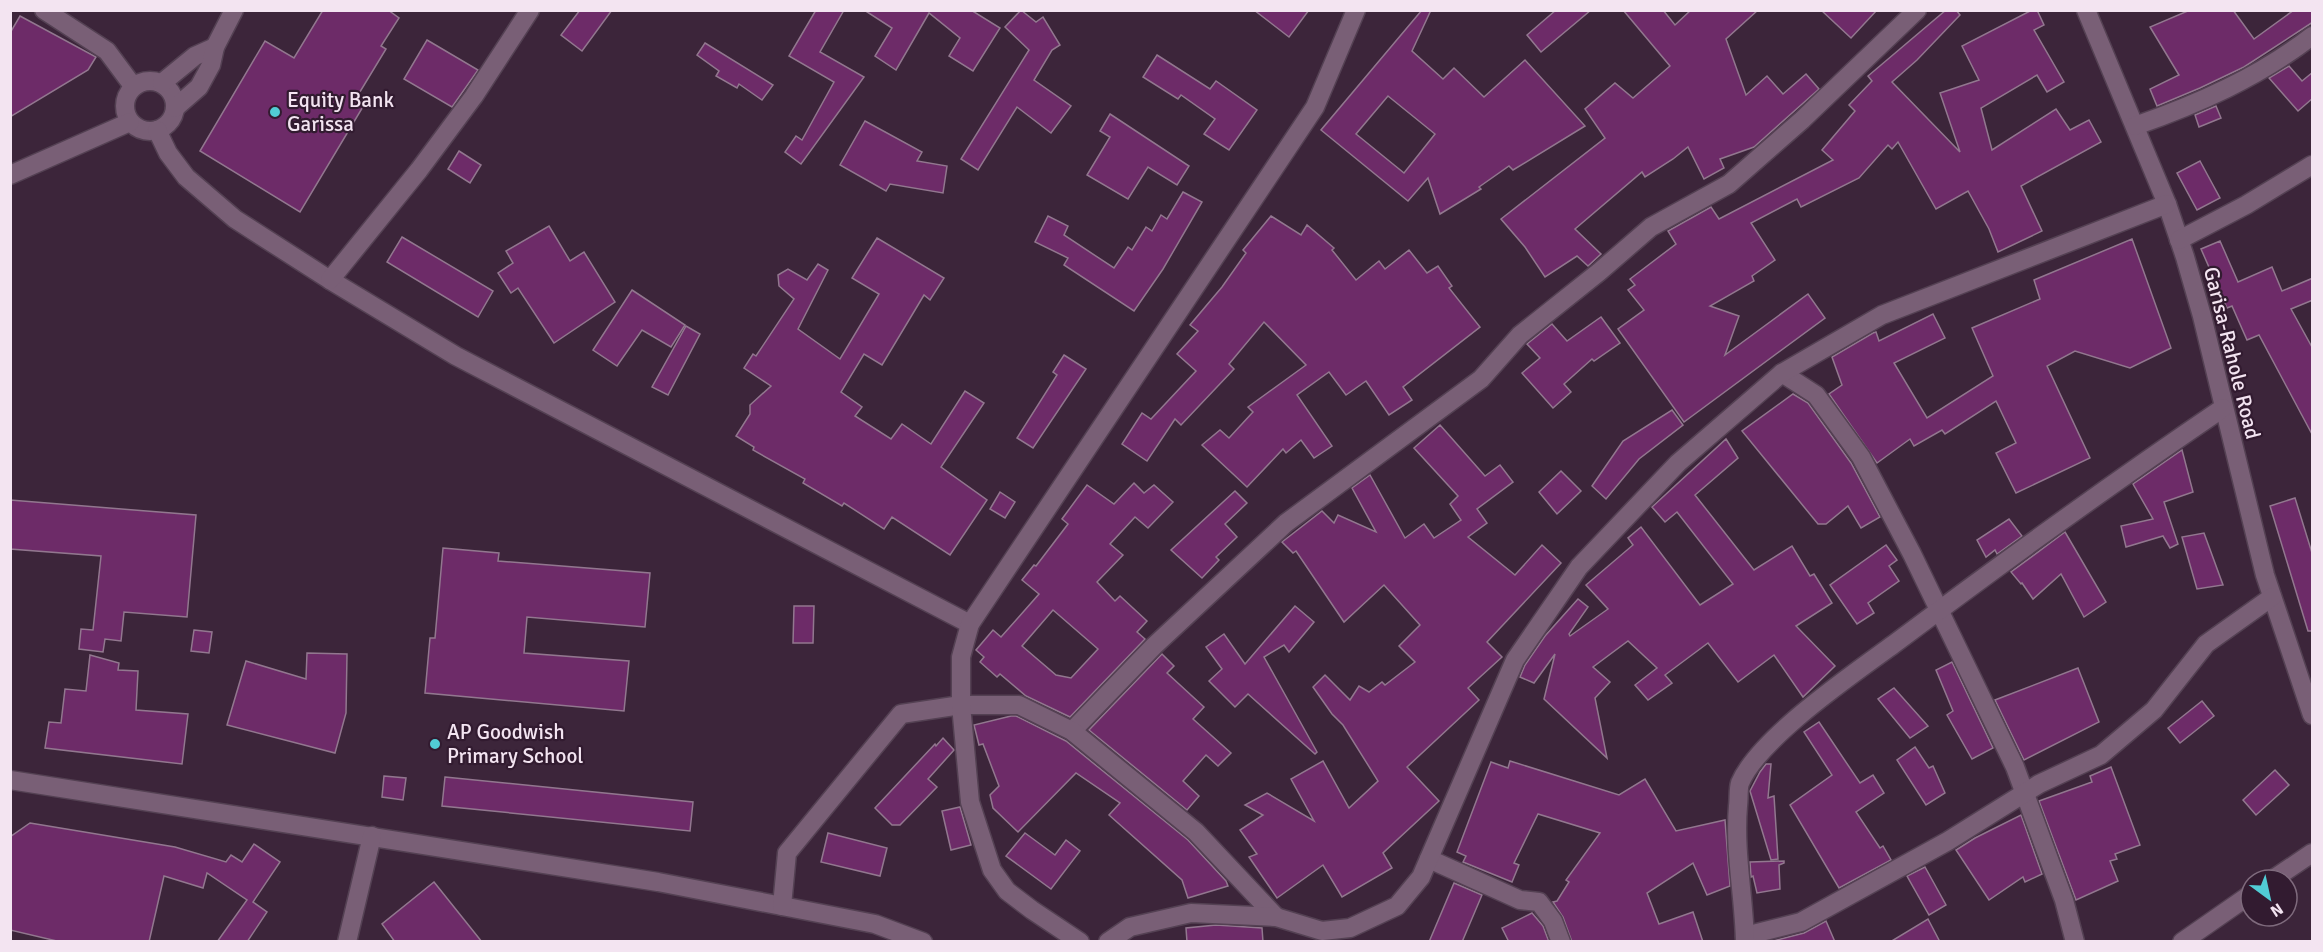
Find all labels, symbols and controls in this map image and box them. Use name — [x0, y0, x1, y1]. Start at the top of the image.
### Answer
place label: Equity Bank Garissa — [287, 87, 394, 137]
marker: Equity Bank Garissa — [268, 105, 282, 119]
street label: Garisa-Rahole Road — [2198, 264, 2266, 442]
place label: AP Goodwish Primary School — [447, 719, 583, 769]
marker: AP Goodwish Primary School — [428, 737, 442, 751]
north arrow — [2239, 868, 2299, 928]
text: N — [2267, 898, 2287, 921]

